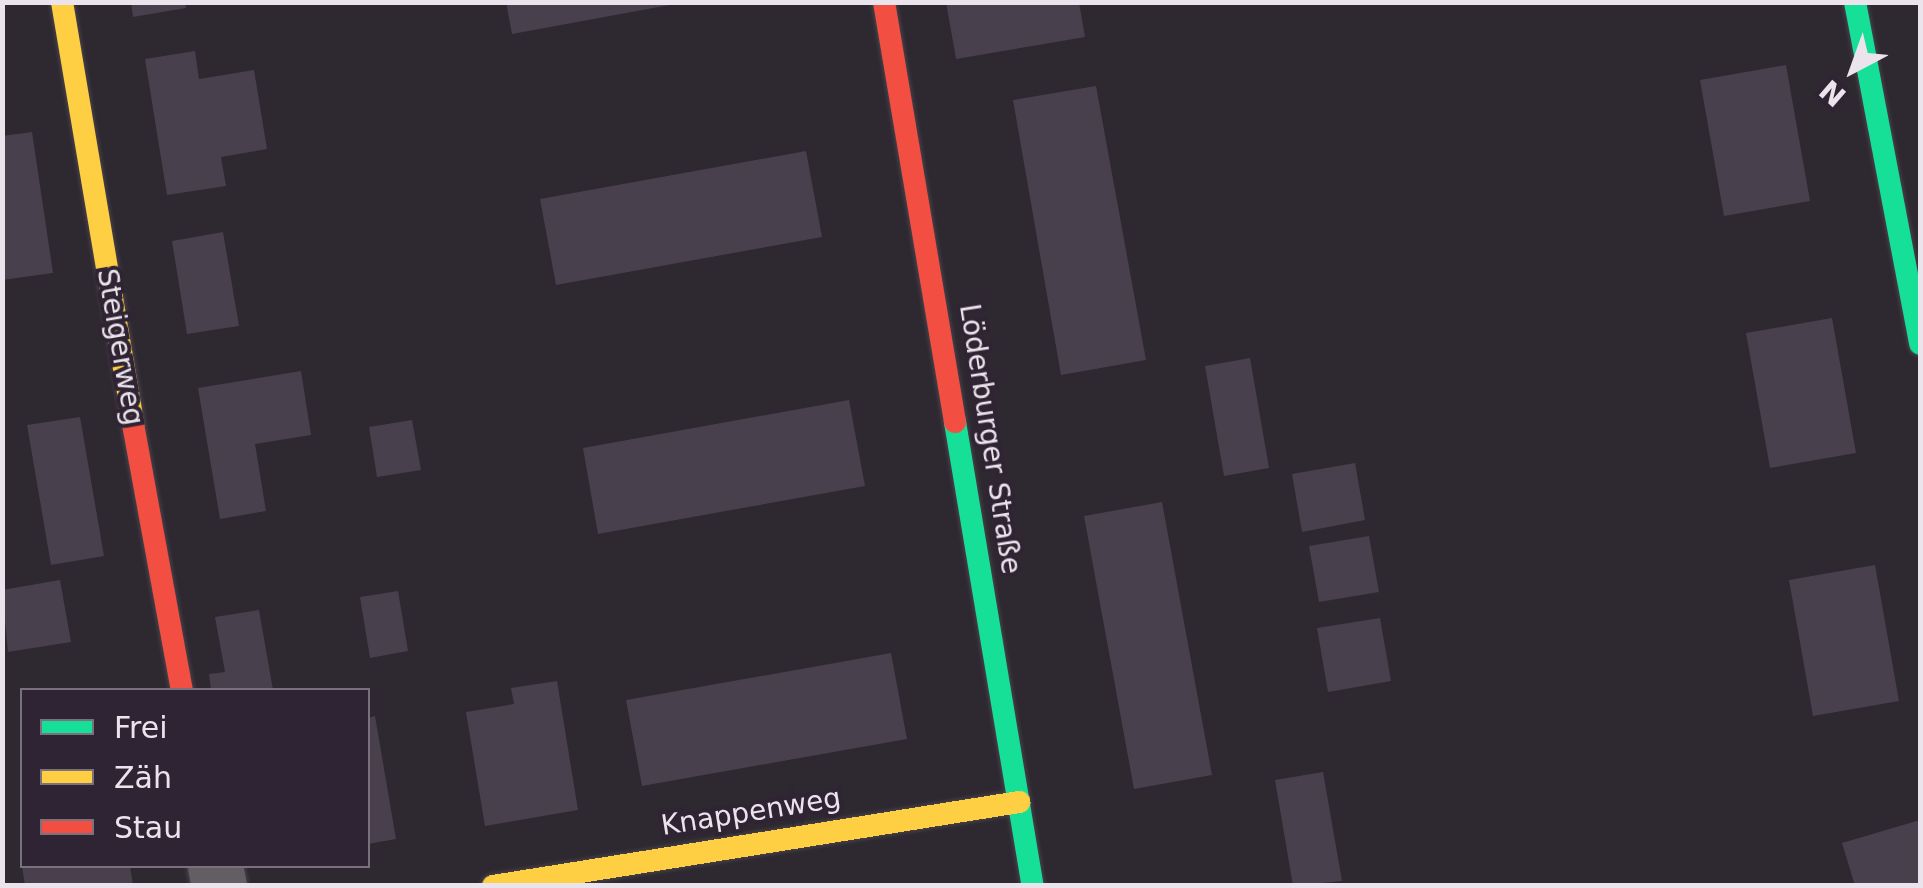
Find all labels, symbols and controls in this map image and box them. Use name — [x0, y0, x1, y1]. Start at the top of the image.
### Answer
north arrow — [1803, 20, 1903, 120]
text: N — [1813, 73, 1853, 113]
street label: Steigerweg — [90, 266, 150, 428]
street label: Löderburger Straße — [952, 302, 1028, 576]
legend — [20, 688, 370, 868]
text: Frei — [114, 710, 168, 745]
text: Zäh — [114, 760, 172, 795]
street label: Knappenweg — [659, 781, 843, 843]
text: Stau — [114, 810, 182, 845]

